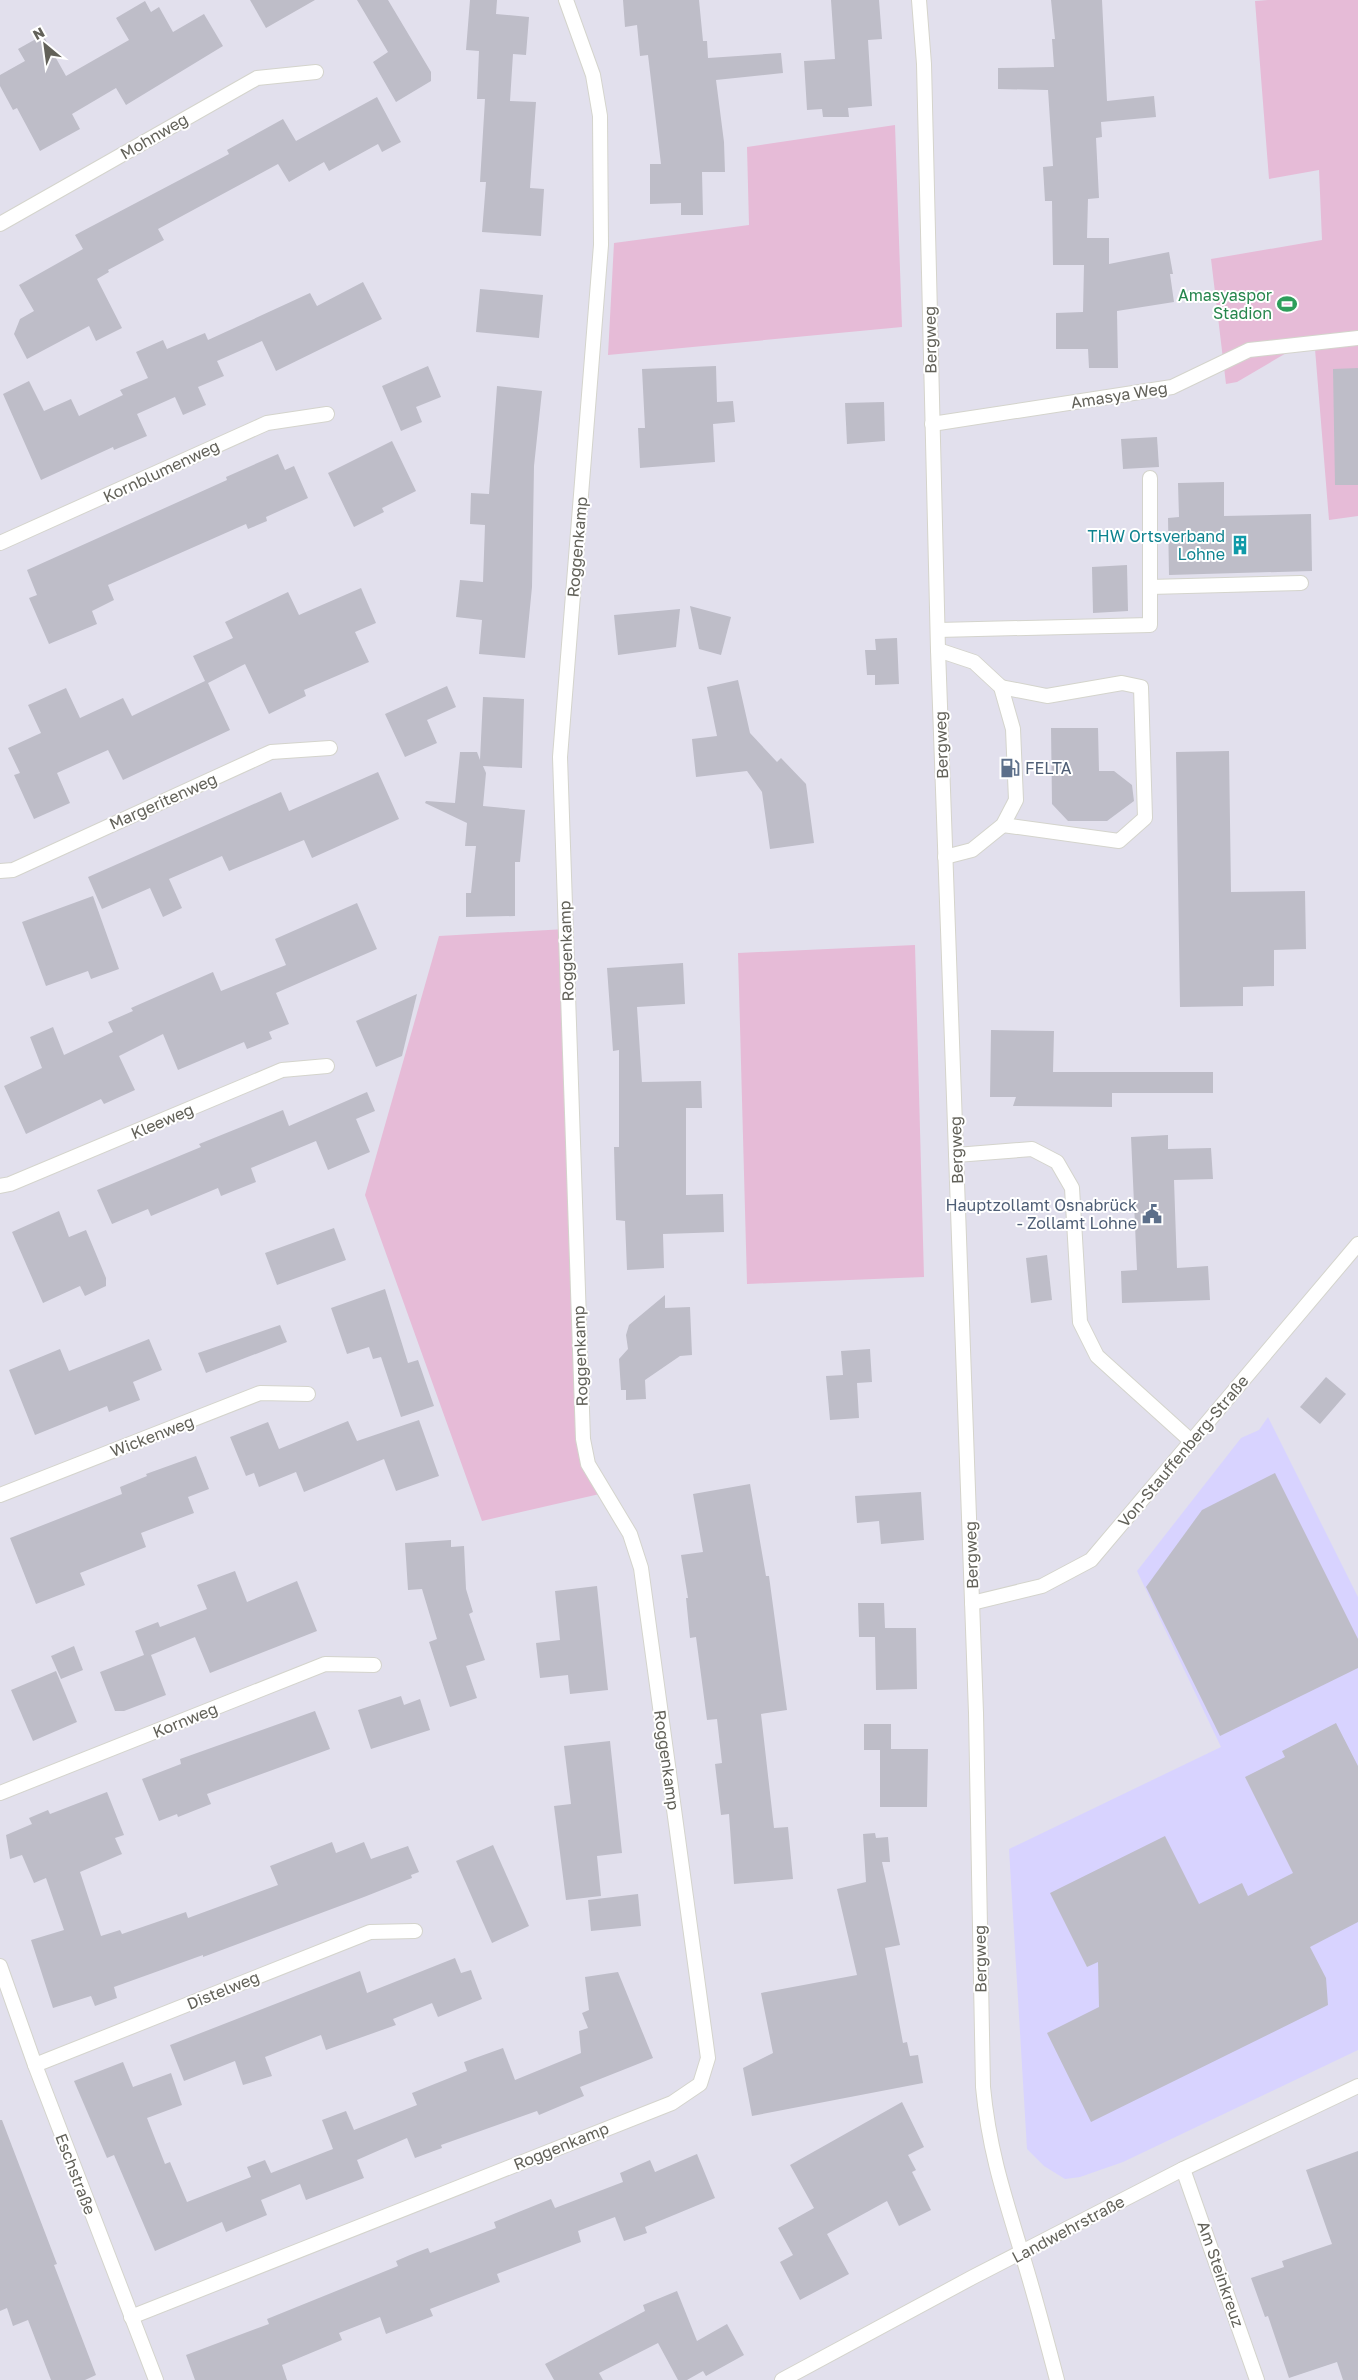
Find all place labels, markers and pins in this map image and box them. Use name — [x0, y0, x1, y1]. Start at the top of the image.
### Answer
place label: Amasyaspor Stadion — [1178, 285, 1272, 323]
sports icon: Amasyaspor Stadion — [1276, 293, 1298, 315]
place label: THW Ortsverband Lohne — [1088, 526, 1225, 564]
building icon: THW Ortsverband Lohne — [1229, 534, 1251, 556]
fuel station icon: FELTA — [999, 757, 1021, 779]
place label: FELTA — [1025, 758, 1072, 778]
place label: Hauptzollamt Osnabrück - Zollamt Lohne — [945, 1195, 1137, 1233]
public building icon: Hauptzollamt Osnabrück - Zollamt Lohne — [1141, 1203, 1163, 1225]

